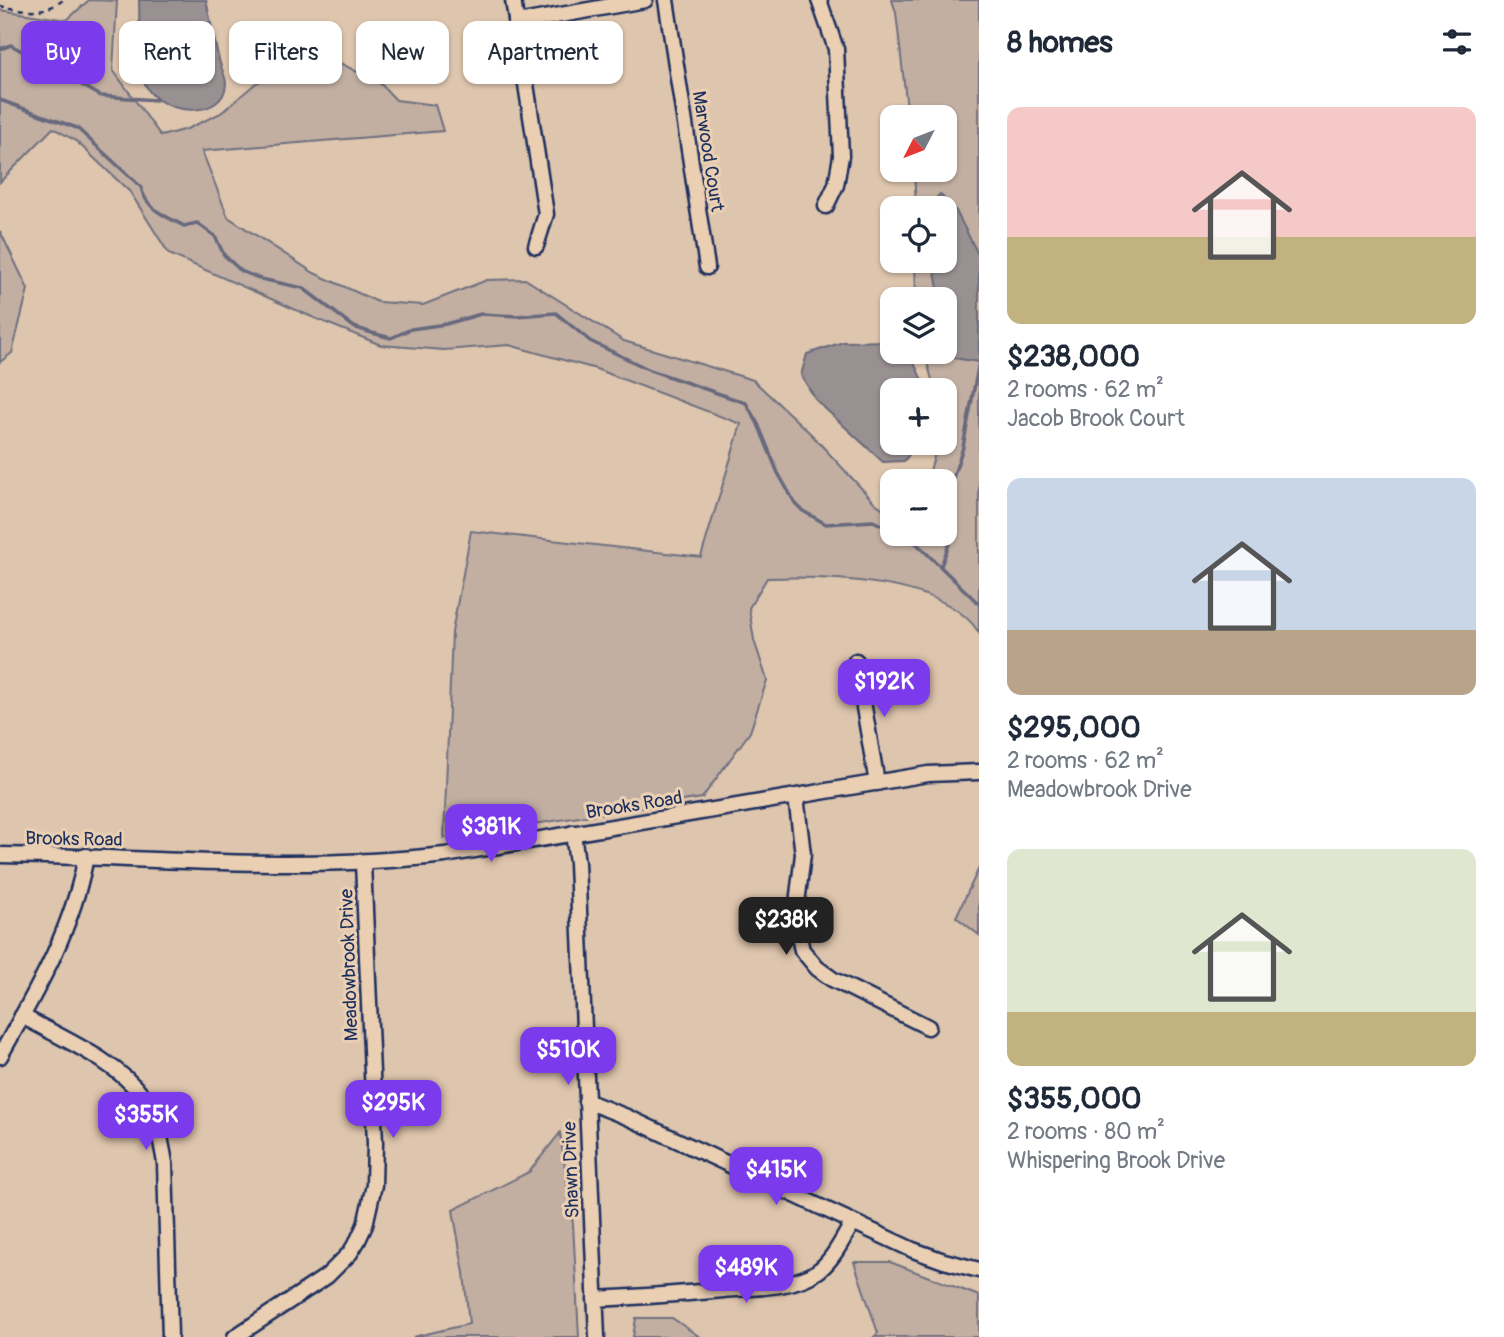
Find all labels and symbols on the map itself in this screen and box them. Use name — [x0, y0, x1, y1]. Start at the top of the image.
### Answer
street label: Marwood Court — [687, 89, 729, 214]
north arrow — [880, 105, 957, 182]
pin: $192K — [835, 660, 933, 719]
street label: Brooks Road — [584, 786, 684, 824]
pin: $381K — [442, 804, 540, 864]
street label: Brooks Road — [25, 826, 123, 852]
street label: Meadowbrook Drive — [334, 888, 364, 1042]
pin: $238K — [737, 898, 835, 957]
pin: $510K — [519, 1028, 617, 1087]
pin: $295K — [344, 1080, 442, 1140]
pin: $355K — [97, 1092, 195, 1152]
street label: Shawn Drive — [557, 1120, 585, 1219]
pin: $415K — [727, 1148, 825, 1207]
pin: $489K — [697, 1246, 795, 1305]

